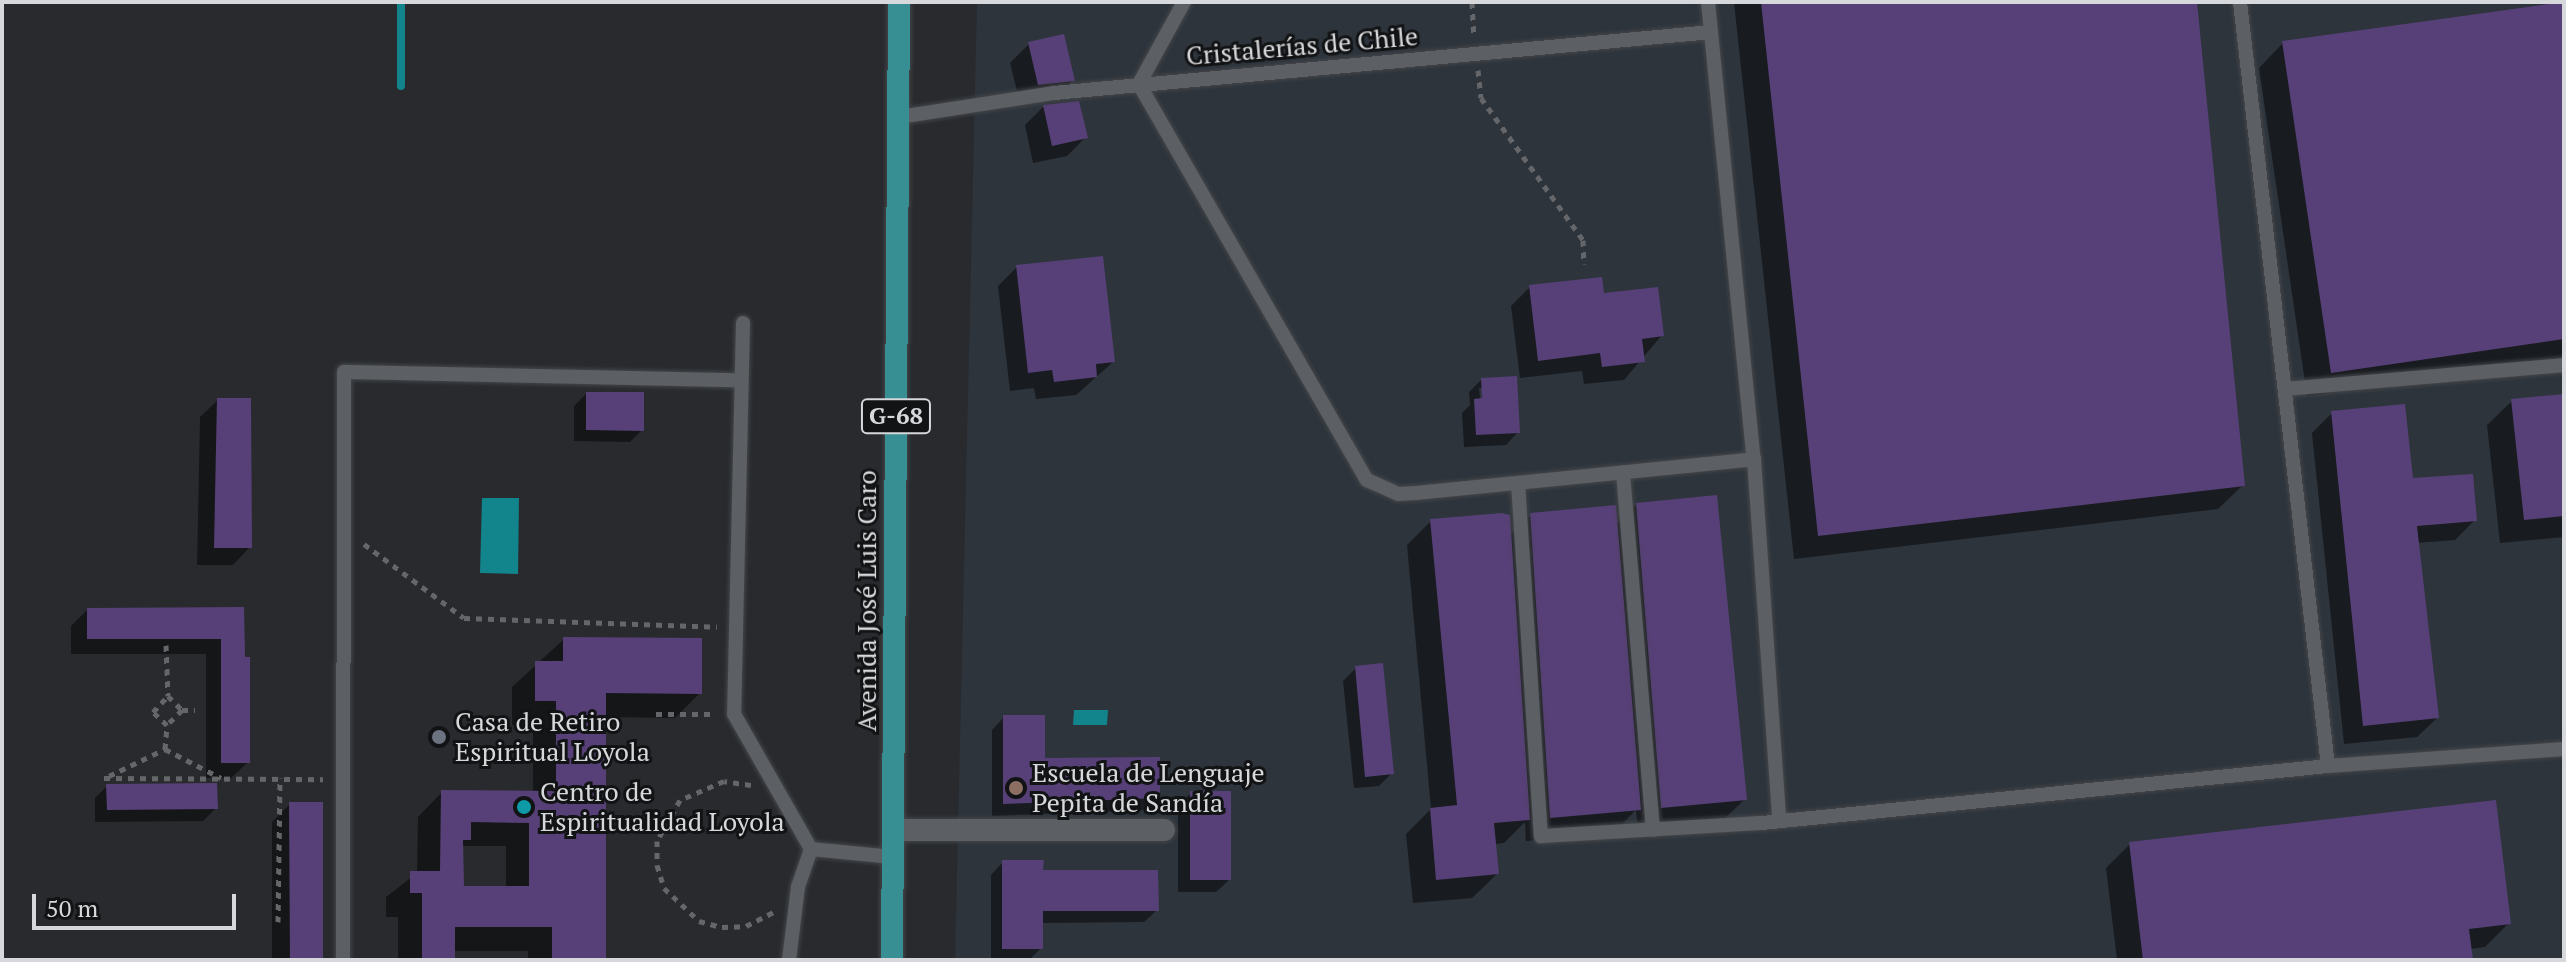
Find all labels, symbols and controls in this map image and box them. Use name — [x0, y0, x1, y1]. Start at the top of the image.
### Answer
street label: Cristalerías de Chile — [1185, 20, 1419, 72]
road number: G-68 — [860, 396, 932, 436]
street label: Avenida José Luis Caro — [851, 470, 883, 732]
place label: Casa de Retiro Espiritual Loyola — [455, 706, 650, 768]
marker: Casa de Retiro Espiritual Loyola — [430, 728, 448, 746]
place label: Escuela de Lenguaje Pepita de Sandía — [1032, 757, 1265, 818]
place label: Centro de Espiritualidad Loyola — [540, 776, 785, 838]
marker: Escuela de Lenguaje Pepita de Sandía — [1007, 779, 1025, 797]
marker: Centro de Espiritualidad Loyola — [515, 798, 533, 816]
scale bar — [36, 878, 240, 928]
text: 50 m — [46, 892, 98, 924]

